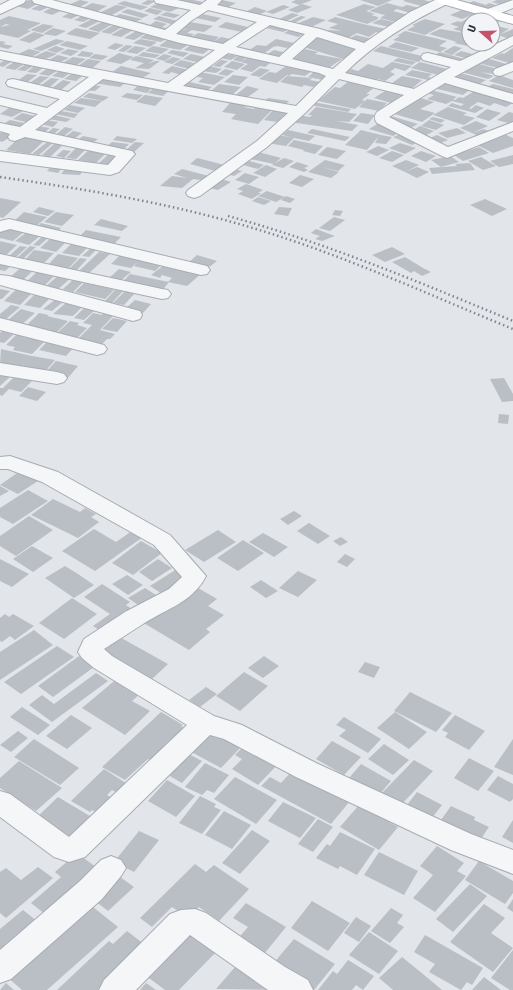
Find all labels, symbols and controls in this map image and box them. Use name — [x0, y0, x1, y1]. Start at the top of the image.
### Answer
north arrow — [461, 12, 501, 52]
text: U — [465, 23, 478, 34]

